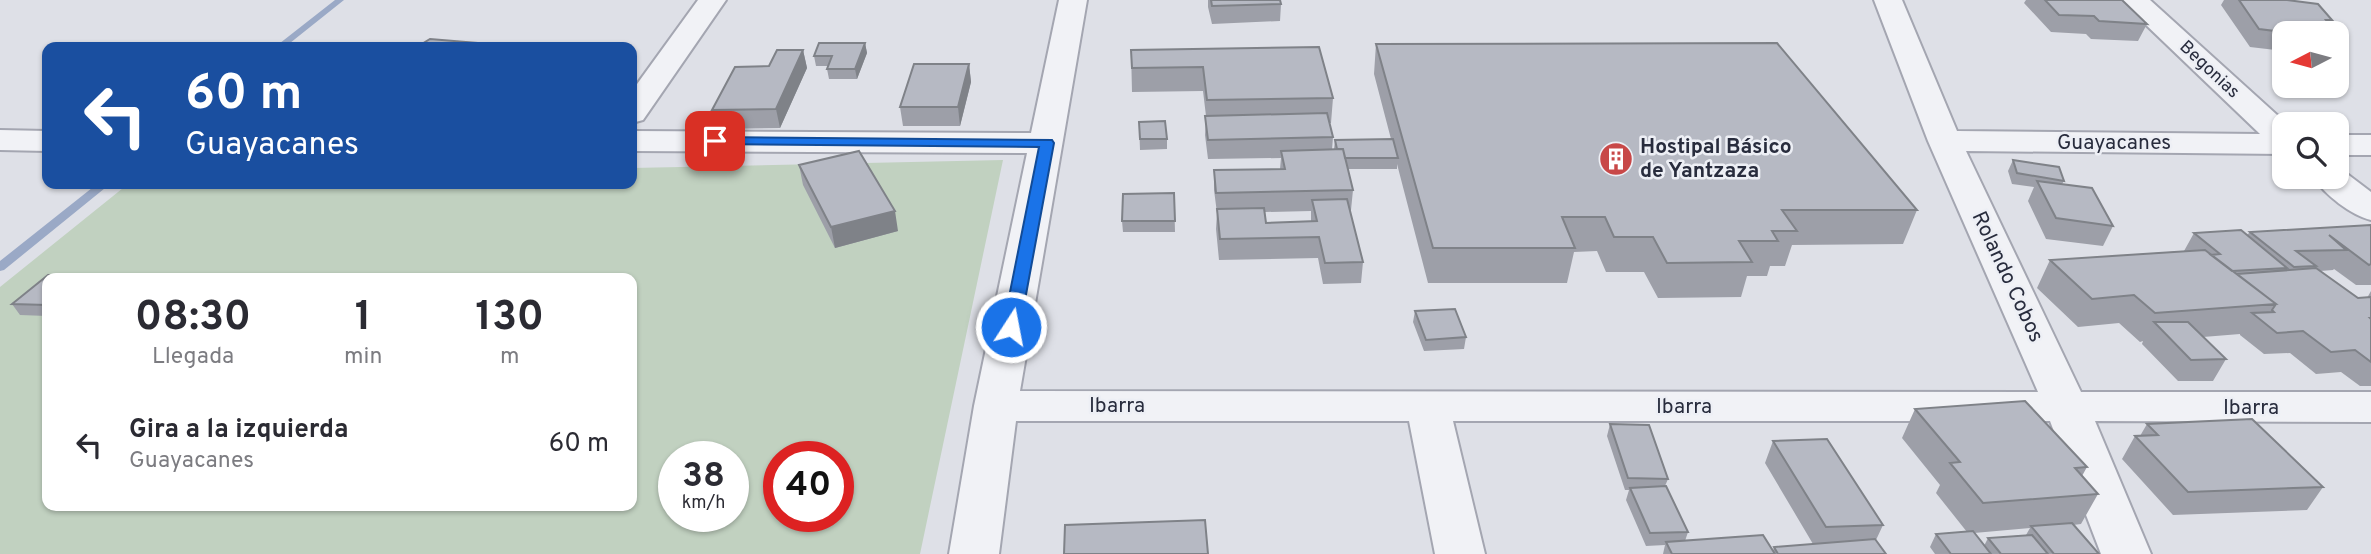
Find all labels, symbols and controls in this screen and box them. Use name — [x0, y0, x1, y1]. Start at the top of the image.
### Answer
north arrow — [2272, 21, 2348, 98]
map controls — [2272, 21, 2349, 189]
street label: Begonias — [2174, 36, 2244, 104]
text: 60 m — [185, 65, 303, 127]
icon: left — [70, 70, 161, 161]
pin — [685, 111, 745, 171]
button: search — [2272, 112, 2349, 189]
icon: arrive — [696, 122, 734, 160]
text: Guayacanes — [185, 126, 359, 166]
street label: Guayacanes — [2057, 130, 2171, 157]
place label: Hostipal Básico de Yantzaza — [1640, 134, 1792, 185]
building icon: Hostipal Básico de Yantzaza — [1597, 140, 1635, 178]
street label: Rolando Cobos — [1965, 207, 2049, 347]
position arrow — [974, 290, 1048, 364]
text: 08:30 — [135, 292, 251, 345]
text: 1 — [355, 292, 372, 345]
text: 130 — [475, 292, 544, 345]
text: Llegada — [152, 343, 234, 372]
text: min — [344, 343, 382, 372]
text: m — [500, 343, 519, 372]
street label: Ibarra — [1089, 393, 1145, 420]
street label: Ibarra — [1656, 394, 1712, 421]
street label: Ibarra — [2223, 395, 2279, 422]
text: Gira a la izquierda — [129, 414, 348, 447]
icon: left — [70, 426, 108, 464]
text: 60 m — [549, 428, 609, 461]
speed limit sign: 40 — [763, 441, 854, 532]
text: Guayacanes — [129, 447, 254, 476]
text: 38 — [682, 455, 725, 499]
text: km/h — [682, 492, 725, 515]

